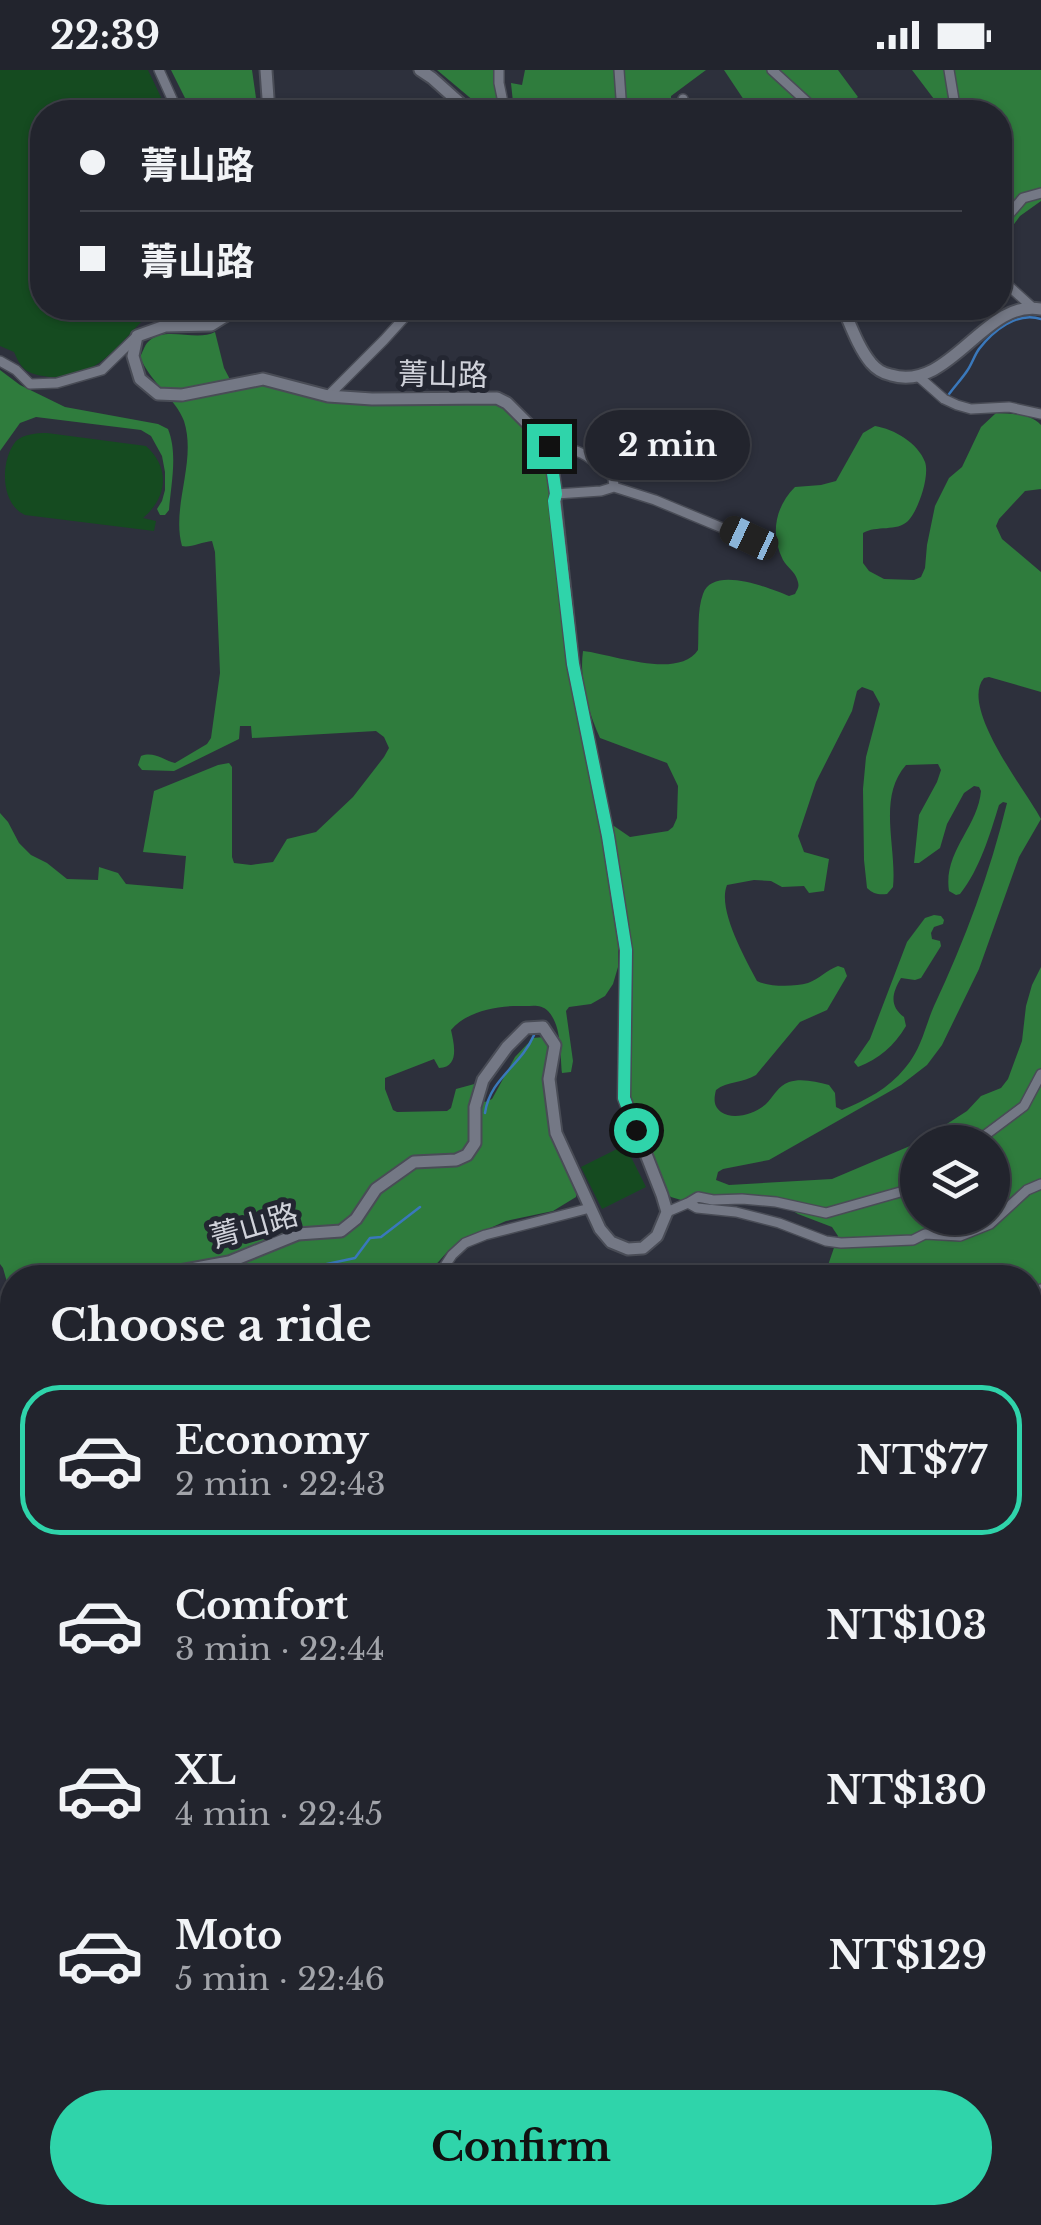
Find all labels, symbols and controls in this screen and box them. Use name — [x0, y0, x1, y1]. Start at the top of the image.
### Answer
text: 22:39 — [50, 12, 160, 59]
text: 菁山路 — [140, 142, 254, 189]
text: 菁山路 — [140, 238, 254, 285]
street label: 菁山路 — [398, 355, 488, 394]
callout: 2 min — [584, 411, 749, 481]
route end — [527, 424, 572, 469]
text: 2 min — [618, 425, 717, 465]
car — [715, 512, 783, 564]
route start — [614, 1108, 659, 1153]
map controls — [900, 1125, 1010, 1235]
button: layers — [900, 1125, 1010, 1235]
street label: 菁山路 — [206, 1195, 302, 1256]
text: Choose a ride — [50, 1297, 372, 1353]
icon: car — [55, 1415, 145, 1505]
text: Economy — [175, 1417, 369, 1464]
text: NT$77 — [856, 1437, 987, 1484]
text: 2 min · 22:43 — [175, 1464, 386, 1504]
icon: car — [55, 1580, 145, 1670]
text: Comfort — [175, 1582, 348, 1629]
text: NT$103 — [826, 1602, 987, 1649]
text: 3 min · 22:44 — [175, 1629, 385, 1669]
icon: car — [55, 1745, 145, 1835]
text: XL — [175, 1747, 236, 1794]
text: NT$130 — [826, 1767, 987, 1814]
text: 4 min · 22:45 — [175, 1794, 383, 1834]
icon: car — [55, 1910, 145, 2000]
text: Moto — [175, 1912, 282, 1959]
text: NT$129 — [828, 1932, 987, 1979]
text: 5 min · 22:46 — [175, 1959, 385, 1999]
button: Confirm — [50, 2090, 992, 2205]

